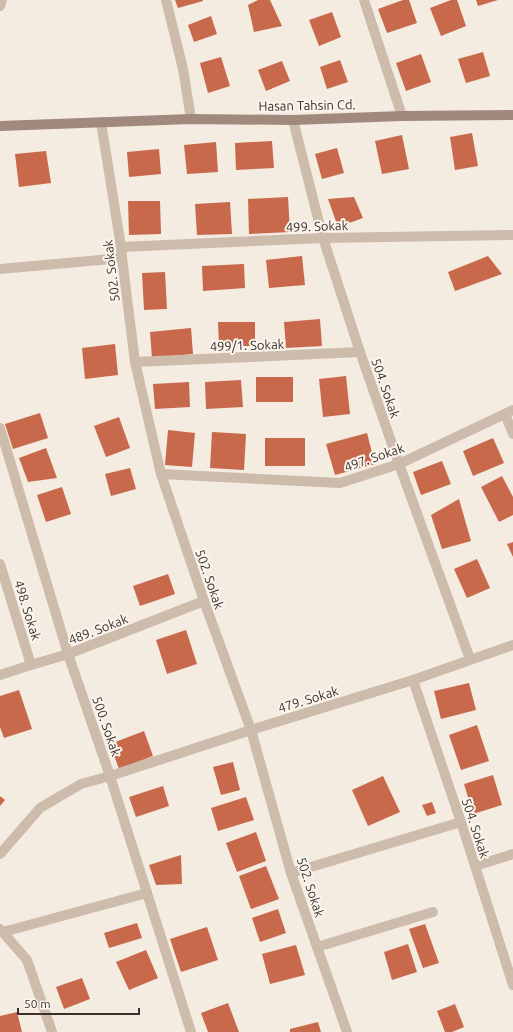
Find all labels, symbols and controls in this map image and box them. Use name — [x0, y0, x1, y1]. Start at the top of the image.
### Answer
street label: Hasan Tahsin Cd. — [258, 97, 356, 113]
street label: 499. Sokak — [286, 218, 349, 234]
street label: 502. Sokak — [100, 239, 122, 303]
street label: 499/1. Sokak — [210, 337, 285, 353]
street label: 504. Sokak — [369, 356, 403, 420]
street label: 497. Sokak — [342, 440, 406, 474]
street label: 502. Sokak — [193, 547, 227, 611]
street label: 498. Sokak — [12, 578, 44, 642]
street label: 489. Sokak — [66, 611, 130, 647]
street label: 479. Sokak — [276, 683, 340, 715]
street label: 500. Sokak — [90, 694, 124, 758]
street label: 504. Sokak — [460, 796, 492, 860]
street label: 502. Sokak — [295, 855, 327, 919]
scale bar — [18, 990, 139, 1016]
text: 50 m — [24, 997, 51, 1010]

